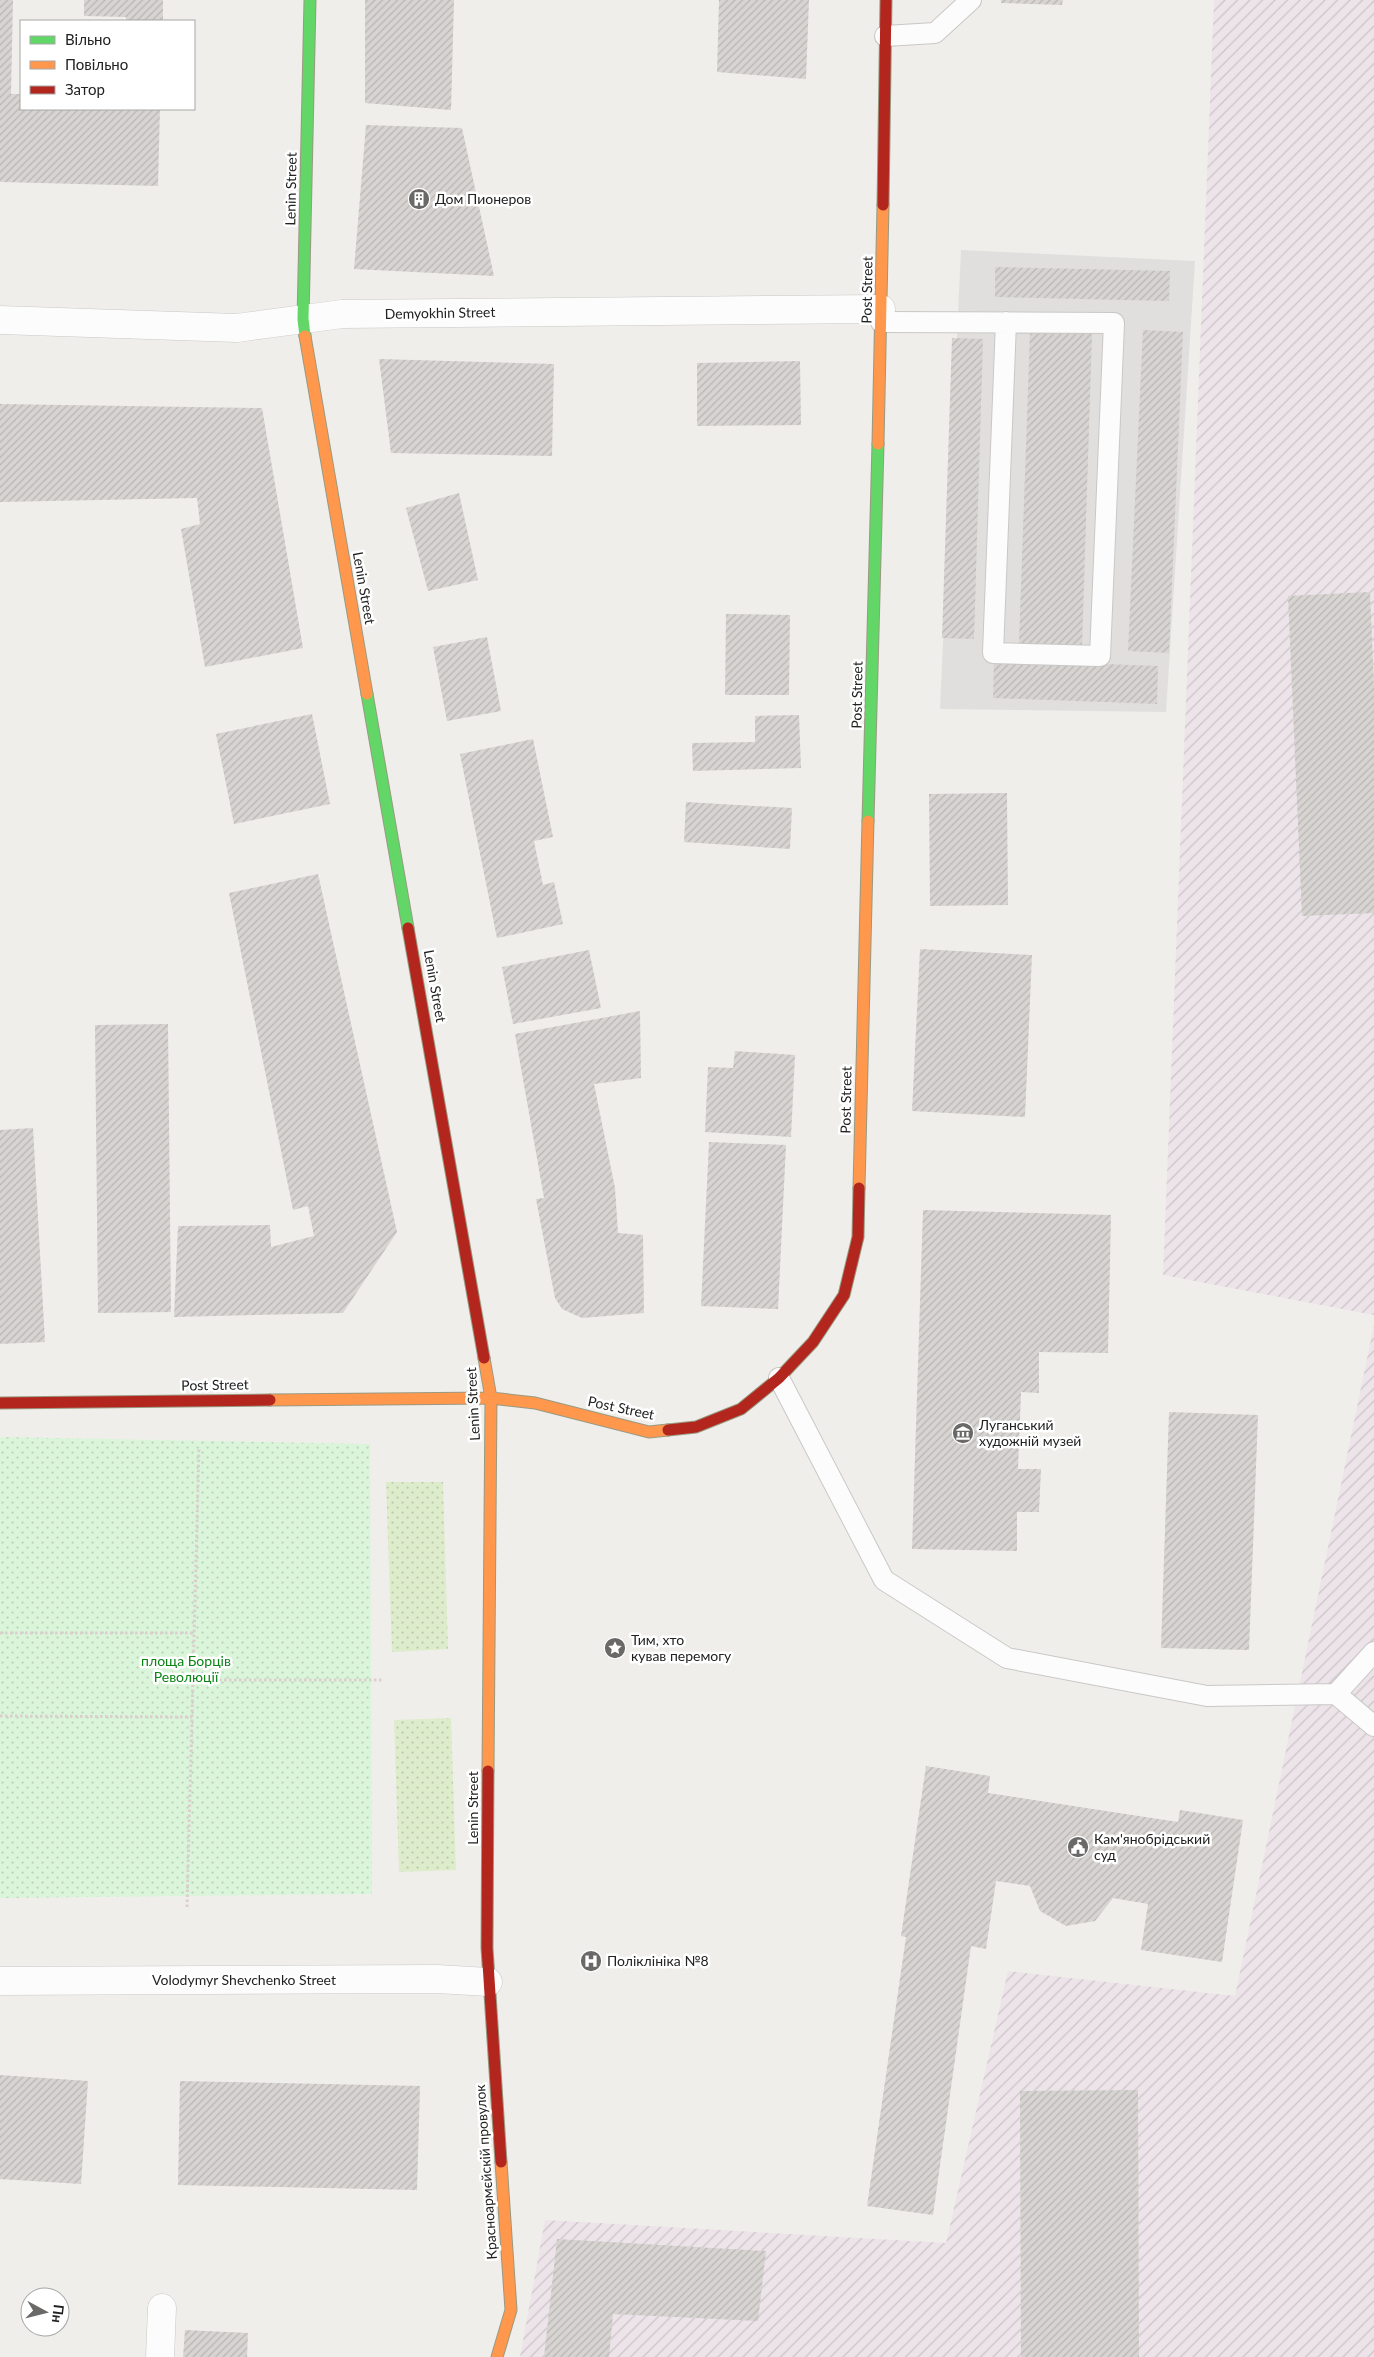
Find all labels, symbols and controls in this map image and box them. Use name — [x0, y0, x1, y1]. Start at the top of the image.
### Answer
legend — [20, 20, 195, 110]
text: Вільно — [65, 30, 111, 48]
text: Повільно — [65, 55, 128, 73]
text: Затор — [65, 80, 105, 98]
street label: Lenin Street — [281, 152, 300, 226]
building icon: Дом Пионеров — [407, 187, 431, 211]
place label: Дом Пионеров — [435, 190, 531, 207]
street label: Post Street — [857, 256, 876, 324]
street label: Demyokhin Street — [384, 303, 496, 322]
street label: Lenin Street — [350, 550, 379, 626]
street label: Post Street — [847, 661, 866, 729]
street label: Lenin Street — [421, 948, 450, 1024]
street label: Post Street — [836, 1066, 855, 1134]
street label: Lenin Street — [462, 1367, 483, 1441]
street label: Post Street — [181, 1375, 249, 1394]
street label: Post Street — [586, 1392, 656, 1423]
place label: Луганський художній музей — [978, 1416, 1081, 1449]
museum icon: Луганський художній музей — [951, 1421, 975, 1445]
place label: Тим, хто кував перемогу — [631, 1631, 732, 1664]
place icon: Тим, хто кував перемогу — [603, 1636, 627, 1660]
park label: площа Борців Революції — [141, 1652, 231, 1685]
street label: Lenin Street — [464, 1771, 481, 1845]
place label: Кам'янобрідський суд — [1094, 1830, 1210, 1863]
public building icon: Кам'янобрідський суд — [1066, 1835, 1090, 1859]
hospital icon: Поліклініка №8 — [579, 1949, 603, 1973]
place label: Поліклініка №8 — [607, 1952, 709, 1969]
street label: Volodymyr Shevchenko Street — [152, 1971, 336, 1988]
street label: Красноармєйскій провулок — [471, 2083, 500, 2260]
north arrow — [20, 2287, 70, 2337]
text: Пн — [49, 2304, 68, 2324]

